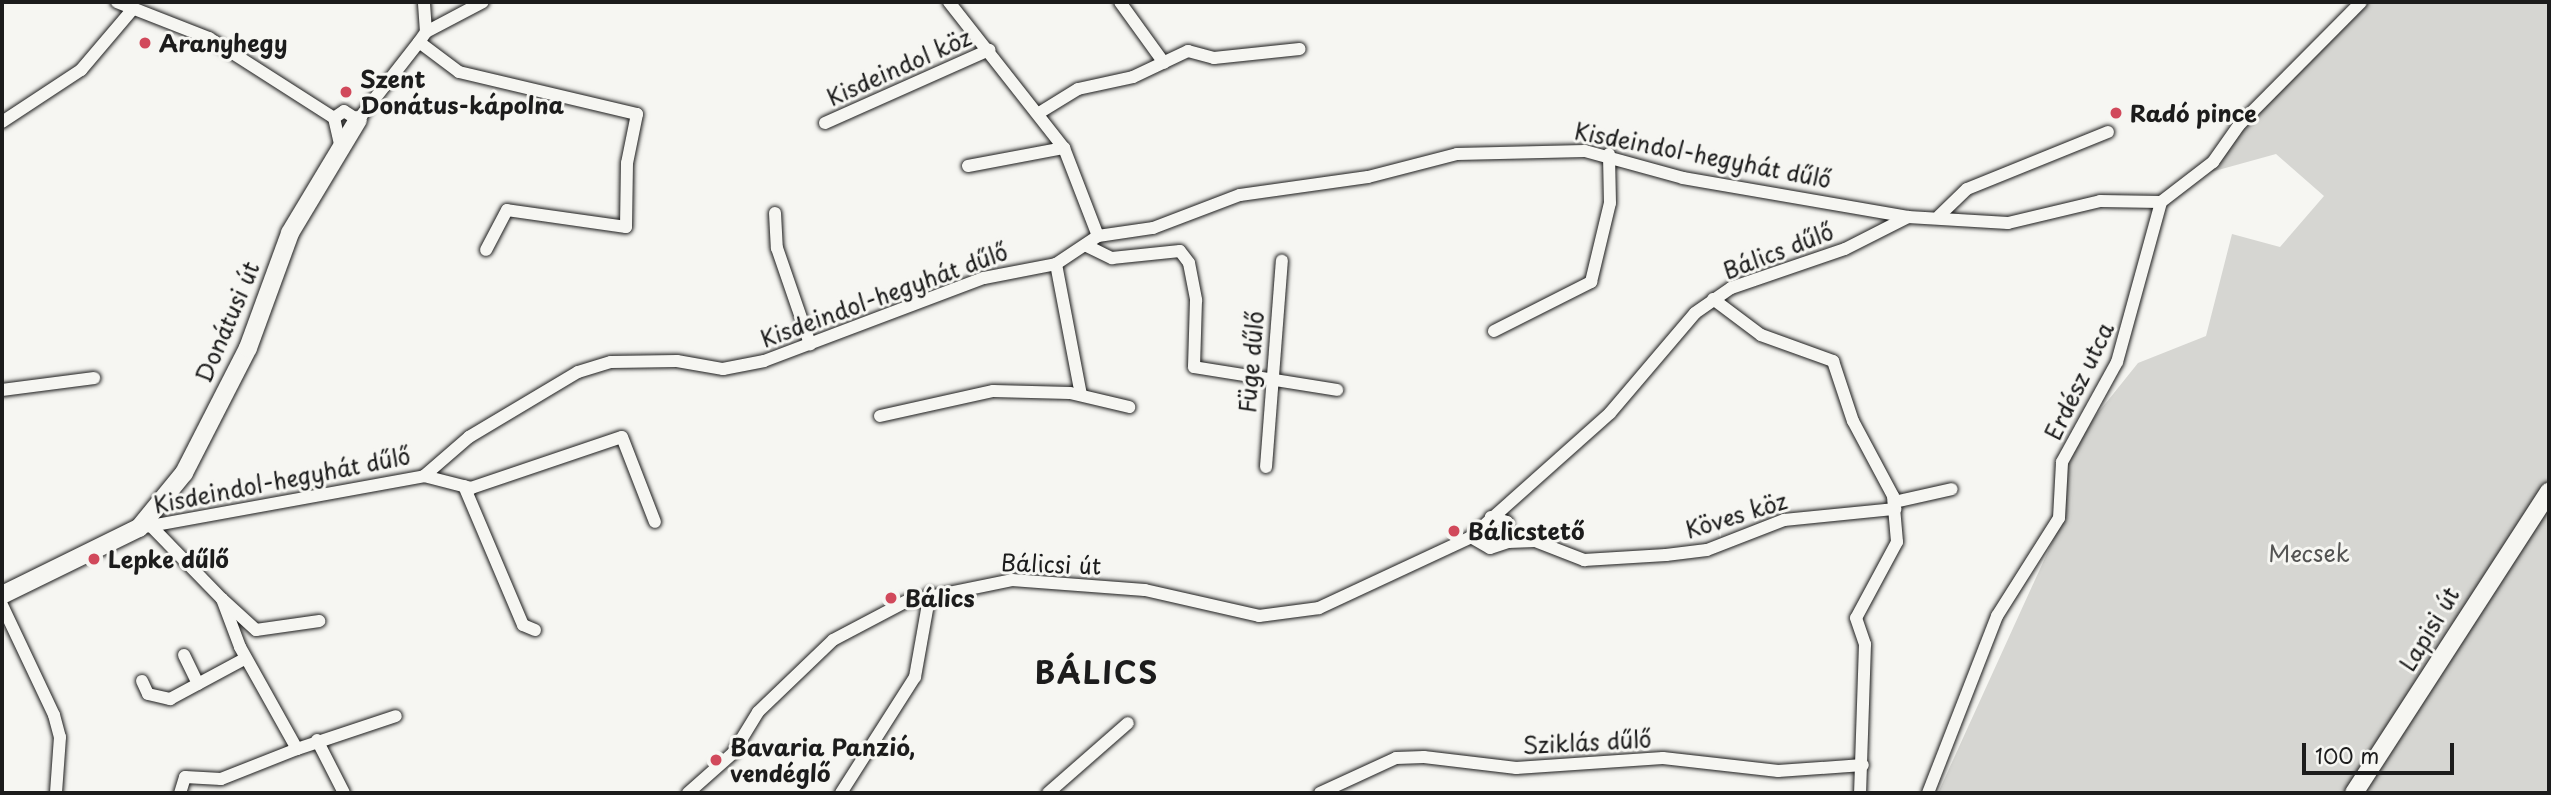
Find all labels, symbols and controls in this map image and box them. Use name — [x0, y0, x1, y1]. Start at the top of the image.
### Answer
street label: Kisdeindol köz — [822, 23, 976, 111]
place label: Aranyhegy — [159, 29, 287, 57]
marker: Aranyhegy — [137, 35, 153, 51]
place label: Szent Donátus-kápolna — [360, 65, 564, 119]
marker: Szent Donátus-kápolna — [338, 84, 354, 100]
place label: Radó pince — [2130, 99, 2257, 127]
marker: Radó pince — [2108, 105, 2124, 121]
street label: Kisdeindol-hegyhát dűlő — [1572, 116, 1834, 194]
street label: Bálics dűlő — [1718, 217, 1838, 285]
street label: Kisdeindol-hegyhát dűlő — [756, 237, 1012, 353]
street label: Donátusi út — [189, 257, 265, 387]
street label: Füge dűlő — [1233, 309, 1269, 415]
street label: Erdész utca — [2039, 318, 2119, 444]
street label: Kisdeindol-hegyhát dűlő — [151, 441, 413, 519]
street label: Köves köz — [1681, 486, 1791, 544]
place label: Bálicstető — [1468, 517, 1585, 545]
marker: Bálicstető — [1446, 523, 1462, 539]
park label: Mecsek — [2268, 539, 2350, 567]
place label: Lepke dűlő — [108, 545, 232, 573]
street label: Bálicsi út — [999, 548, 1103, 580]
marker: Lepke dűlő — [86, 551, 102, 567]
street label: Lapisi út — [2393, 582, 2465, 676]
place label: Bálics — [905, 584, 975, 612]
marker: Bálics — [883, 590, 899, 606]
district label: BÁLICS — [1035, 654, 1159, 690]
street label: Sziklás dűlő — [1521, 725, 1653, 759]
scale bar — [2306, 728, 2458, 772]
place label: Bavaria Panzió, vendéglő — [730, 733, 915, 787]
text: 100 m — [2315, 739, 2379, 771]
marker: Bavaria Panzió, vendéglő — [708, 752, 724, 768]

